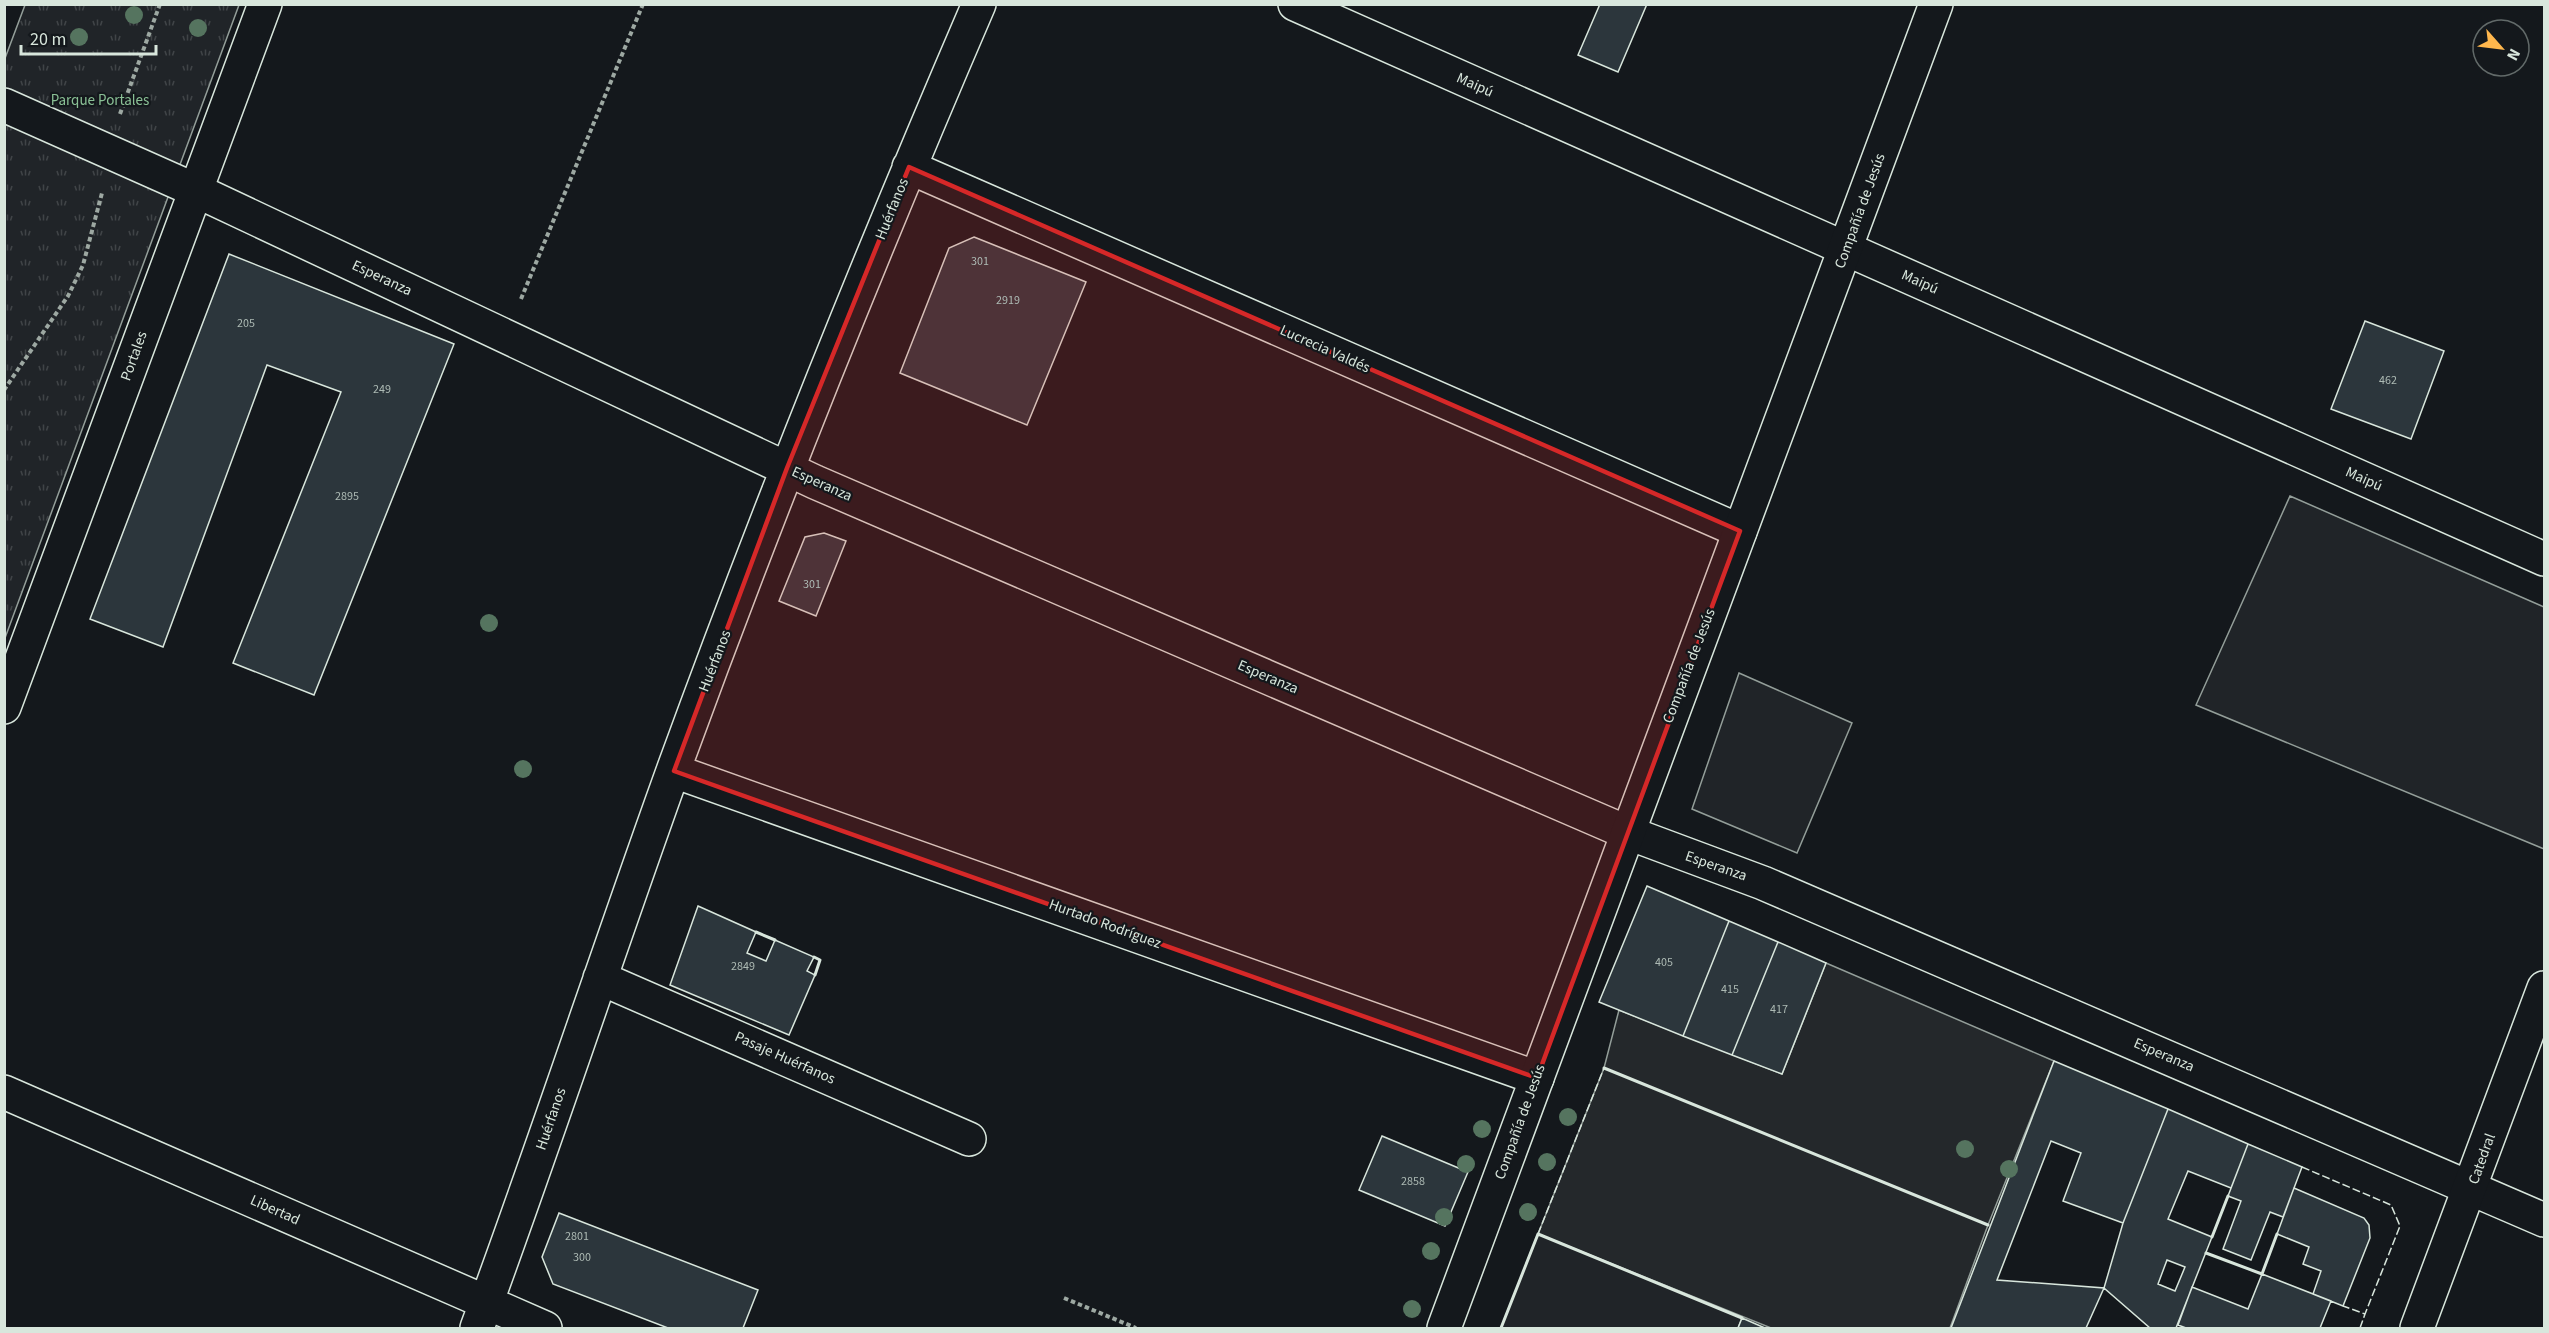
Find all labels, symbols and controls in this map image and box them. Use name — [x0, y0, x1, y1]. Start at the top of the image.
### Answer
scale bar — [21, 18, 156, 56]
north arrow — [2471, 18, 2531, 78]
text: 20 m — [30, 27, 66, 52]
text: N — [2501, 45, 2526, 64]
street label: Maipú — [1453, 68, 1497, 102]
park label: Parque Portales — [51, 90, 149, 111]
street label: Compañía de Jesús — [1829, 150, 1891, 272]
street label: Huérfanos — [870, 175, 914, 243]
house number: 301 — [971, 253, 989, 270]
street label: Esperanza — [348, 255, 416, 301]
street label: Maipú — [1898, 265, 1942, 299]
house number: 2919 — [996, 292, 1020, 309]
house number: 205 — [237, 315, 255, 332]
street label: Lucrecia Valdés — [1277, 320, 1373, 378]
street label: Portales — [115, 328, 153, 384]
house number: 462 — [2379, 372, 2397, 389]
house number: 249 — [373, 381, 391, 398]
street label: Esperanza — [788, 461, 856, 507]
street label: Maipú — [2342, 462, 2386, 496]
house number: 2895 — [335, 488, 359, 505]
house number: 301 — [803, 576, 821, 593]
street label: Compañía de Jesús — [1657, 606, 1721, 726]
street label: Huérfanos — [694, 627, 736, 695]
street label: Esperanza — [1234, 655, 1302, 699]
street label: Esperanza — [1682, 846, 1750, 886]
street label: Hurtado Rodríguez — [1046, 894, 1164, 954]
house number: 405 — [1655, 954, 1673, 971]
house number: 2849 — [731, 958, 755, 975]
house number: 415 — [1721, 981, 1739, 998]
house number: 417 — [1770, 1001, 1788, 1018]
street label: Pasaje Huérfanos — [731, 1026, 839, 1090]
street label: Esperanza — [2130, 1033, 2198, 1077]
street label: Compañía de Jesús — [1489, 1061, 1551, 1183]
street label: Huérfanos — [531, 1085, 571, 1153]
street label: Catedral — [2463, 1130, 2501, 1187]
house number: 2858 — [1401, 1173, 1425, 1190]
street label: Libertad — [247, 1190, 303, 1230]
house number: 2801 — [565, 1228, 589, 1245]
house number: 300 — [573, 1249, 591, 1266]

